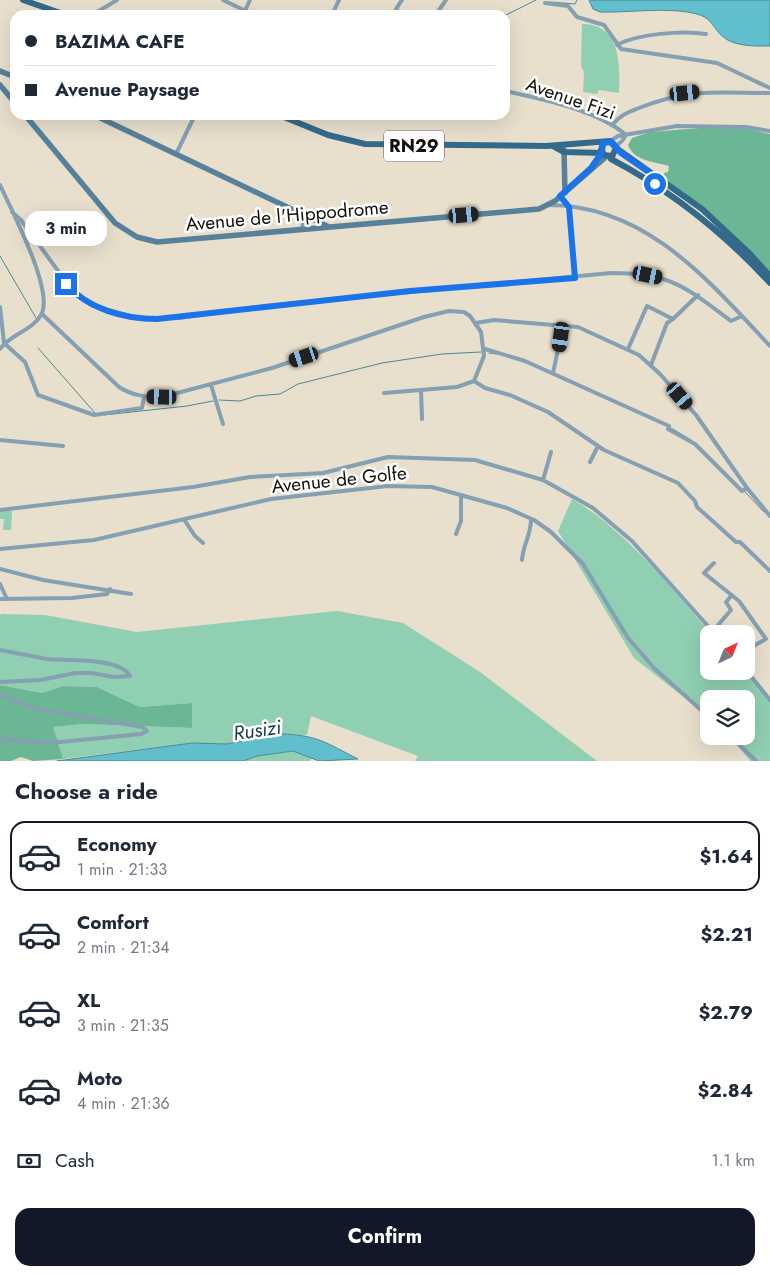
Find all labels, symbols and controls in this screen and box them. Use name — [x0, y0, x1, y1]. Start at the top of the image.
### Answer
text: BAZIMA CAFE — [55, 28, 185, 55]
street label: Avenue Fizi — [522, 71, 619, 126]
text: Avenue Paysage — [55, 76, 200, 103]
car — [669, 84, 700, 102]
road number: RN29 — [384, 130, 444, 162]
route start — [644, 173, 666, 195]
street label: Avenue de l'Hippodrome — [184, 193, 390, 238]
car — [448, 206, 479, 224]
callout: 3 min — [25, 212, 107, 246]
text: 3 min — [45, 217, 87, 240]
car — [631, 265, 664, 285]
route end — [55, 273, 77, 295]
car — [551, 321, 570, 353]
car — [287, 345, 320, 369]
car — [664, 380, 695, 412]
car — [146, 389, 177, 405]
street label: Avenue de Golfe — [270, 459, 408, 500]
north arrow — [700, 625, 755, 680]
map controls — [700, 625, 755, 745]
button: layers — [700, 690, 755, 745]
water label: Rusizi — [231, 713, 284, 748]
text: Choose a ride — [15, 775, 158, 807]
text: Economy — [77, 831, 157, 858]
icon: car — [17, 834, 62, 879]
text: $1.64 — [699, 843, 753, 870]
text: 1 min · 21:33 — [77, 858, 167, 881]
text: Comfort — [77, 909, 149, 936]
icon: car — [17, 912, 62, 957]
text: $2.21 — [700, 921, 753, 948]
text: 2 min · 21:34 — [77, 936, 170, 959]
text: XL — [77, 987, 100, 1014]
icon: car — [17, 990, 62, 1035]
text: $2.79 — [698, 999, 753, 1026]
text: 3 min · 21:35 — [77, 1014, 169, 1037]
text: Moto — [77, 1065, 122, 1092]
icon: car — [17, 1068, 62, 1113]
text: $2.84 — [697, 1077, 753, 1104]
text: 4 min · 21:36 — [77, 1092, 170, 1115]
icon: cash — [15, 1147, 43, 1175]
text: Cash — [55, 1147, 95, 1174]
text: 1.1 km — [711, 1149, 755, 1172]
button: Confirm — [15, 1208, 755, 1266]

